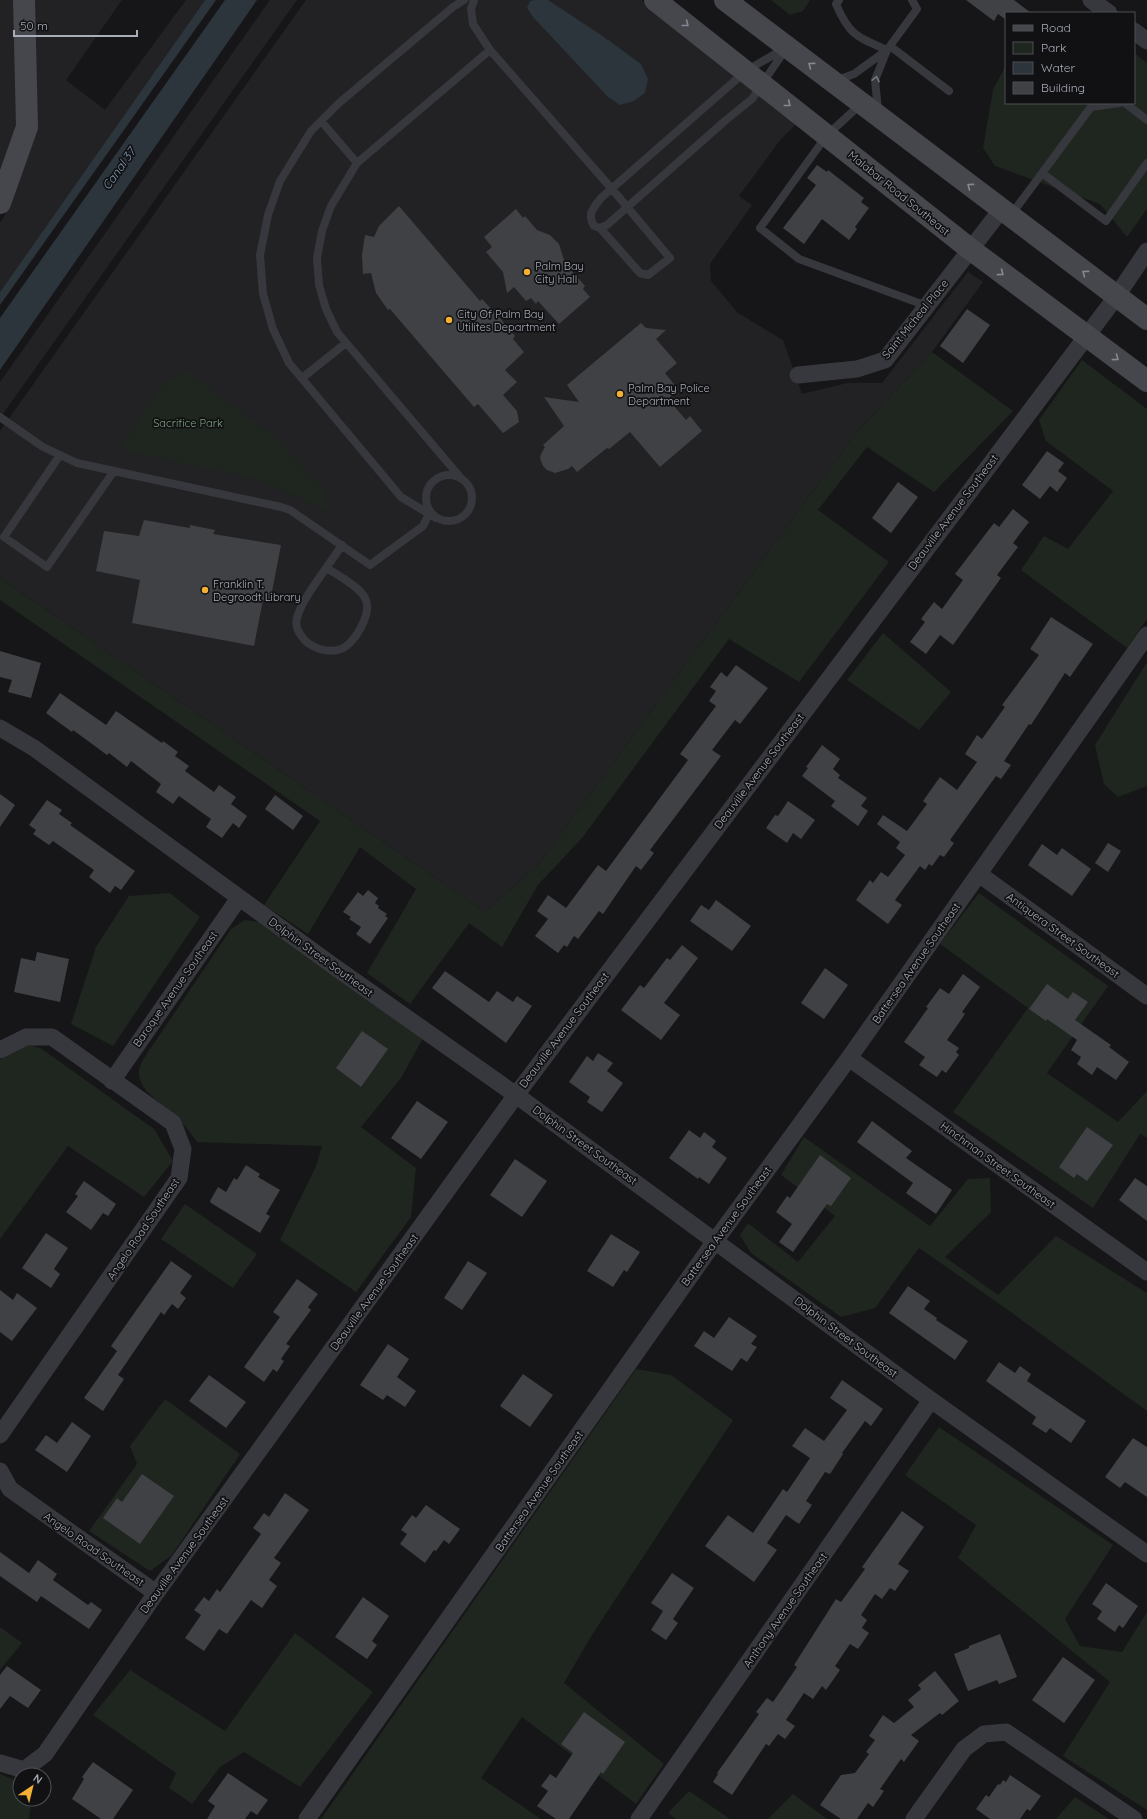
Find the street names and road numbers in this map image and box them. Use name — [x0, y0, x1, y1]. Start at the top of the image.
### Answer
street label: Malabar Road Southeast — [845, 148, 953, 238]
street label: Saint Micheal Place — [879, 277, 951, 361]
street label: Deauville Avenue Southeast — [905, 451, 1001, 572]
street label: Deauville Avenue Southeast — [711, 710, 807, 831]
street label: Antiquera Street Southeast — [1004, 889, 1123, 981]
street label: Battersea Avenue Southeast — [869, 900, 963, 1026]
street label: Dolphin Street Southeast — [266, 914, 376, 1000]
street label: Baroque Avenue Southeast — [130, 928, 220, 1050]
street label: Deauville Avenue Southeast — [516, 969, 612, 1090]
street label: Dolphin Street Southeast — [530, 1102, 640, 1188]
street label: Hinchman Street Southeast — [938, 1119, 1058, 1212]
street label: Battersea Avenue Southeast — [678, 1163, 774, 1288]
street label: Angelo Road Southeast — [104, 1175, 182, 1282]
street label: Deauville Avenue Southeast — [327, 1231, 421, 1353]
street label: Dolphin Street Southeast — [792, 1294, 901, 1381]
street label: Battersea Avenue Southeast — [492, 1428, 586, 1554]
street label: Deauville Avenue Southeast — [137, 1494, 231, 1616]
street label: Angelo Road Southeast — [41, 1509, 147, 1589]
street label: Anthony Avenue Southeast — [740, 1550, 830, 1670]

